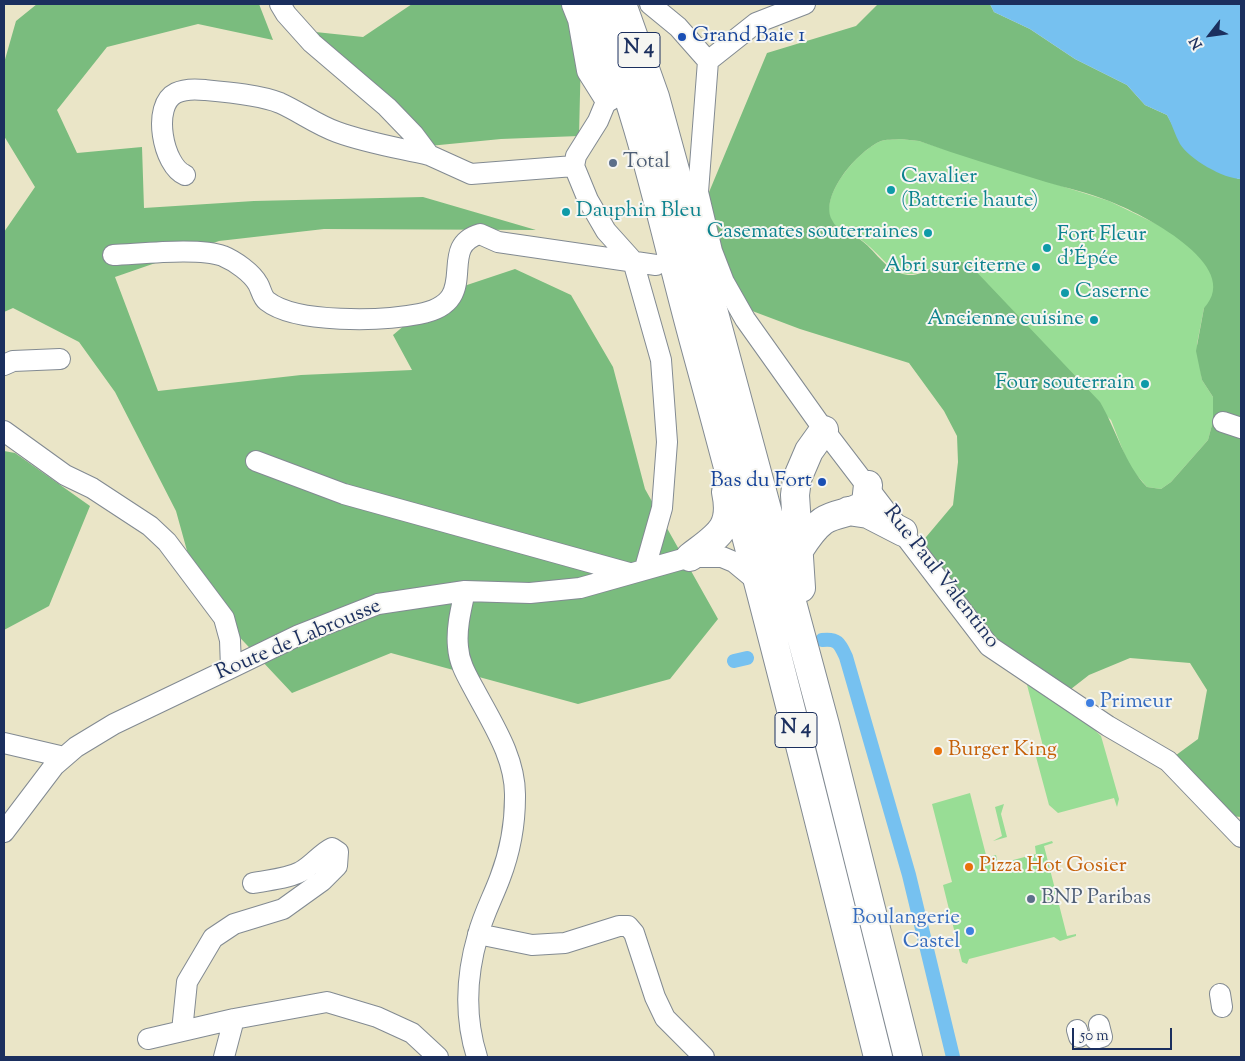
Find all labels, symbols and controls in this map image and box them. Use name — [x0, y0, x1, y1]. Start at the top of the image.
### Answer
north arrow — [1185, 10, 1235, 60]
place label: Grand Baie 1 — [692, 24, 805, 50]
marker: Grand Baie 1 — [676, 31, 688, 43]
road number: N 4 — [618, 32, 660, 68]
text: N — [1186, 33, 1208, 52]
place label: Total — [623, 150, 670, 176]
marker: Total — [607, 157, 619, 169]
place label: Cavalier (Batterie haute) — [901, 165, 1038, 215]
marker: Cavalier (Batterie haute) — [885, 184, 897, 196]
place label: Dauphin Bleu — [576, 199, 701, 225]
marker: Dauphin Bleu — [560, 206, 572, 218]
place label: Casemates souterraines — [707, 220, 918, 246]
place label: Fort Fleur d'Épée — [1057, 223, 1146, 273]
marker: Casemates souterraines — [922, 227, 934, 239]
marker: Fort Fleur d'Épée — [1041, 242, 1053, 254]
place label: Abri sur citerne — [884, 254, 1026, 280]
marker: Abri sur citerne — [1030, 261, 1042, 273]
place label: Caserne — [1075, 280, 1149, 306]
marker: Caserne — [1059, 287, 1071, 299]
place label: Ancienne cuisine — [927, 307, 1084, 333]
marker: Ancienne cuisine — [1088, 314, 1100, 326]
place label: Four souterrain — [995, 371, 1135, 397]
marker: Four souterrain — [1139, 378, 1151, 390]
place label: Bas du Fort — [710, 469, 812, 495]
marker: Bas du Fort — [816, 476, 828, 488]
street label: Rue Paul Valentino — [876, 502, 1004, 654]
street label: Route de Labrousse — [213, 595, 385, 687]
place label: Primeur — [1100, 690, 1172, 716]
marker: Primeur — [1084, 697, 1096, 709]
road number: N 4 — [775, 712, 817, 748]
place label: Burger King — [948, 738, 1057, 764]
marker: Burger King — [932, 745, 944, 757]
place label: Pizza Hot Gosier — [979, 854, 1127, 880]
marker: Pizza Hot Gosier — [963, 861, 975, 873]
place label: BNP Paribas — [1041, 886, 1151, 912]
marker: BNP Paribas — [1025, 893, 1037, 905]
place label: Boulangerie Castel — [852, 906, 960, 956]
marker: Boulangerie Castel — [964, 925, 976, 937]
scale bar — [1075, 1018, 1175, 1050]
text: 50 m — [1080, 1026, 1109, 1047]

